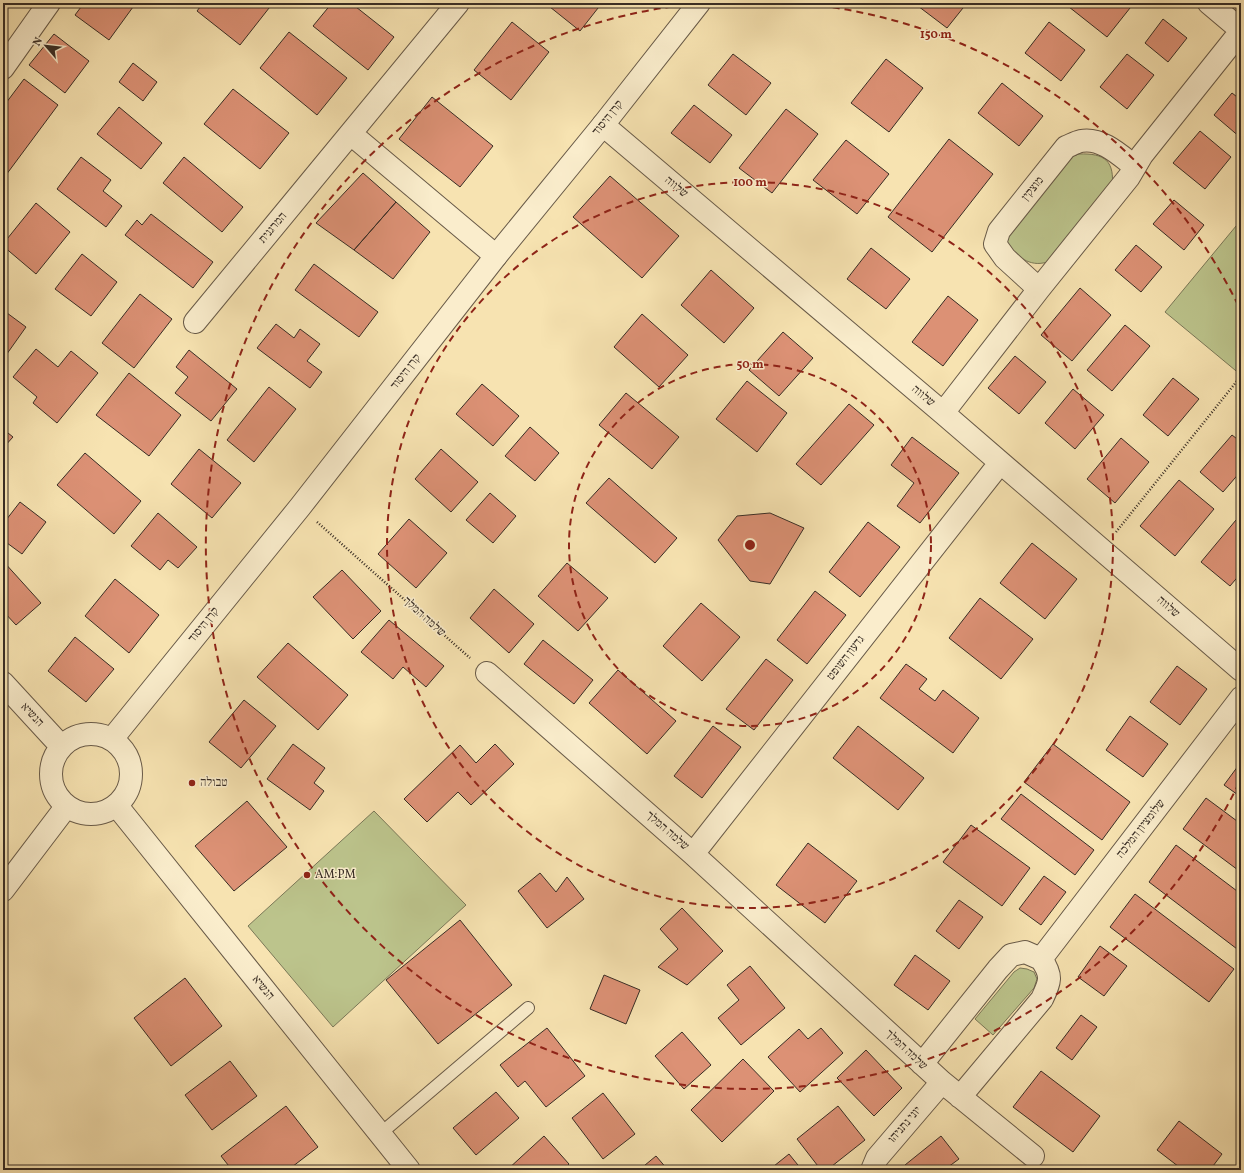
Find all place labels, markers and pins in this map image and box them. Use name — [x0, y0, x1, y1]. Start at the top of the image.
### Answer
centre of rings — [743, 538, 757, 552]
place label: טבולה — [200, 775, 228, 791]
marker: טבולה — [187, 778, 197, 788]
place label: AM:PM — [315, 867, 356, 883]
marker: AM:PM — [302, 870, 312, 880]

